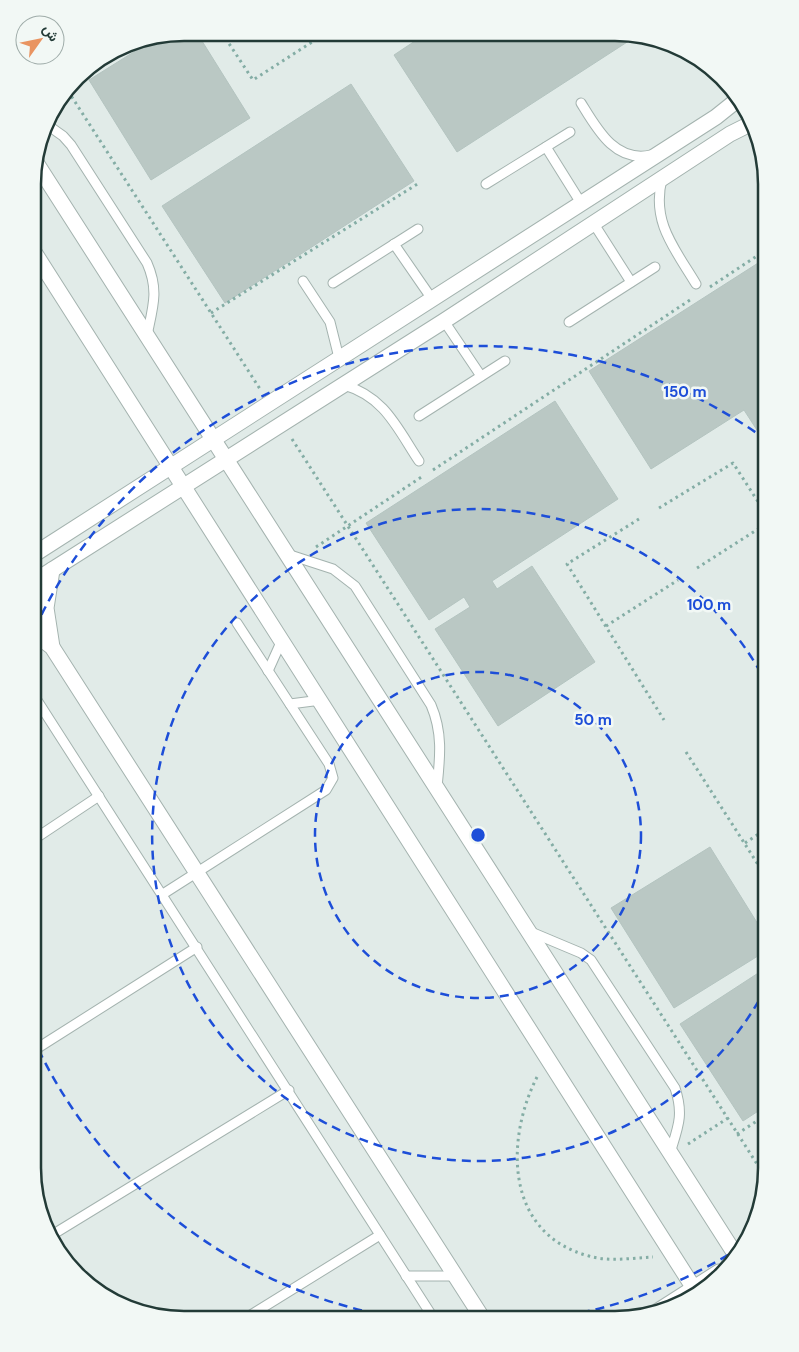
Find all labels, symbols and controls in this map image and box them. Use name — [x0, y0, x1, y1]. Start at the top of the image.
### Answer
north arrow — [15, 15, 65, 65]
text: ش — [39, 21, 63, 45]
text: 150 m — [664, 382, 707, 402]
text: 100 m — [687, 595, 731, 615]
text: 50 m — [574, 710, 612, 730]
centre of rings — [469, 826, 487, 844]

